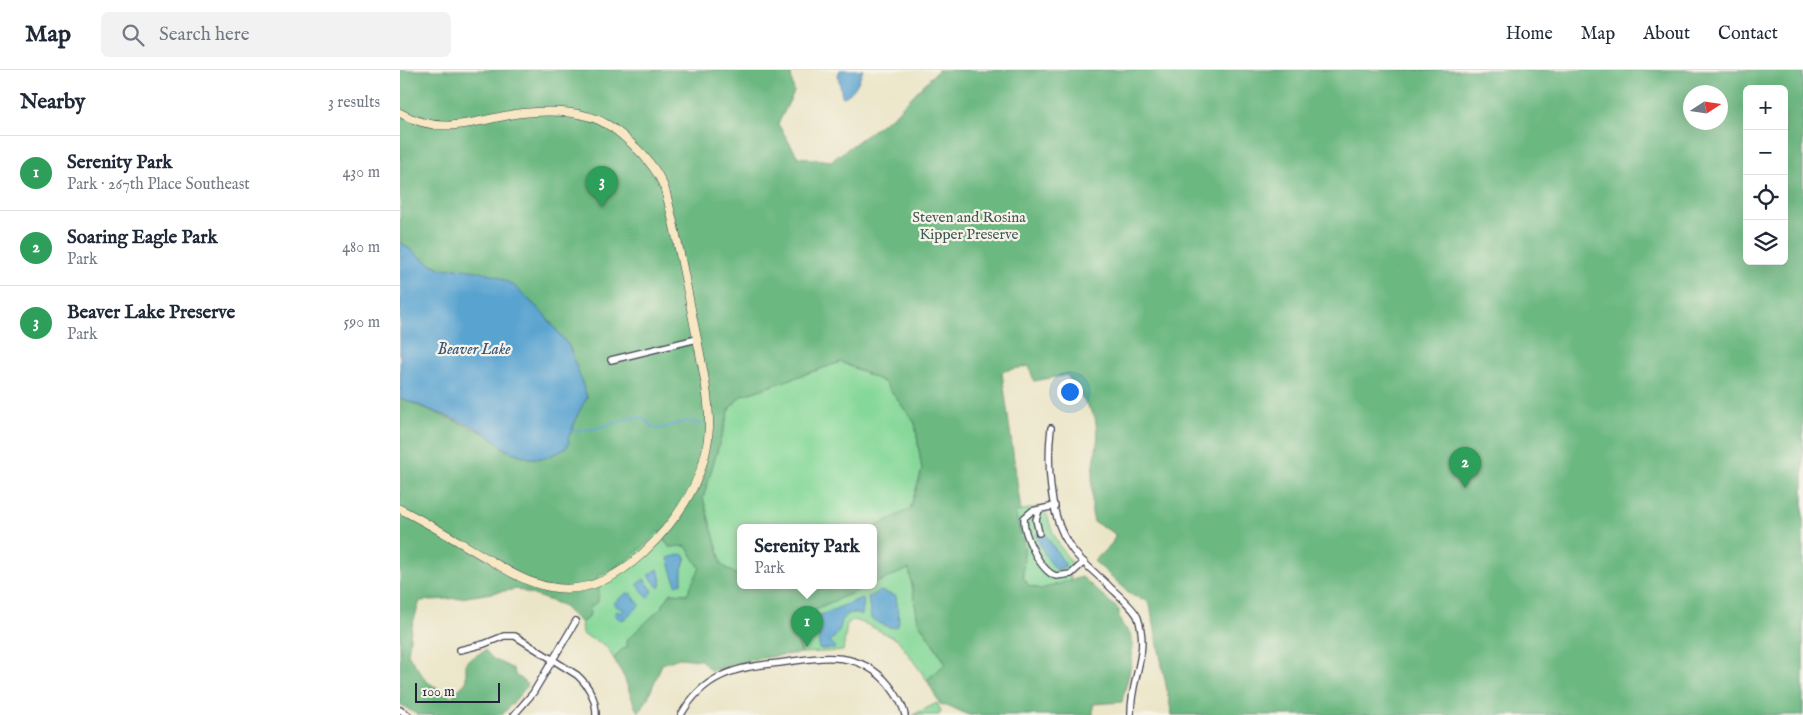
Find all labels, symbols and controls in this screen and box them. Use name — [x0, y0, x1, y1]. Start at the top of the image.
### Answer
search box — [101, 12, 451, 57]
text: Map — [25, 19, 71, 50]
icon: search — [119, 21, 147, 49]
text: Search here — [159, 23, 250, 47]
text: Home — [1506, 23, 1553, 46]
text: Map — [1581, 23, 1615, 46]
text: About — [1643, 23, 1690, 46]
text: Contact — [1718, 23, 1778, 46]
north arrow — [1683, 85, 1728, 130]
map controls — [1743, 85, 1788, 265]
button: + — [1743, 85, 1788, 130]
text: Nearby — [20, 89, 85, 116]
text: 3 results — [328, 93, 380, 113]
button: − — [1743, 130, 1788, 175]
text: Serenity Park — [67, 151, 172, 175]
text: 1 — [33, 163, 39, 183]
text: 430 m — [342, 163, 380, 183]
pin: 3 — [586, 166, 618, 207]
text: Park · 267th Place Southeast — [67, 175, 250, 195]
button: locate — [1743, 175, 1788, 220]
park label: Steven and Rosina Kipper Preserve — [912, 208, 1026, 244]
button: layers — [1743, 220, 1788, 265]
text: Soaring Eagle Park — [67, 226, 218, 250]
text: 2 — [32, 238, 40, 258]
text: 480 m — [342, 238, 380, 258]
text: Park — [67, 250, 97, 270]
text: Beaver Lake Preserve — [67, 301, 235, 325]
text: 3 — [33, 313, 39, 333]
text: 590 m — [344, 313, 380, 333]
text: Park — [67, 325, 97, 345]
water label: Beaver Lake — [437, 340, 511, 360]
your location — [1057, 379, 1083, 405]
pin: 2 — [1449, 447, 1481, 488]
popup — [737, 524, 877, 589]
text: Serenity Park — [754, 535, 860, 559]
text: Park — [754, 559, 785, 579]
pin: 1 — [791, 606, 823, 647]
scale bar — [415, 680, 500, 703]
text: 100 m — [422, 683, 455, 701]

